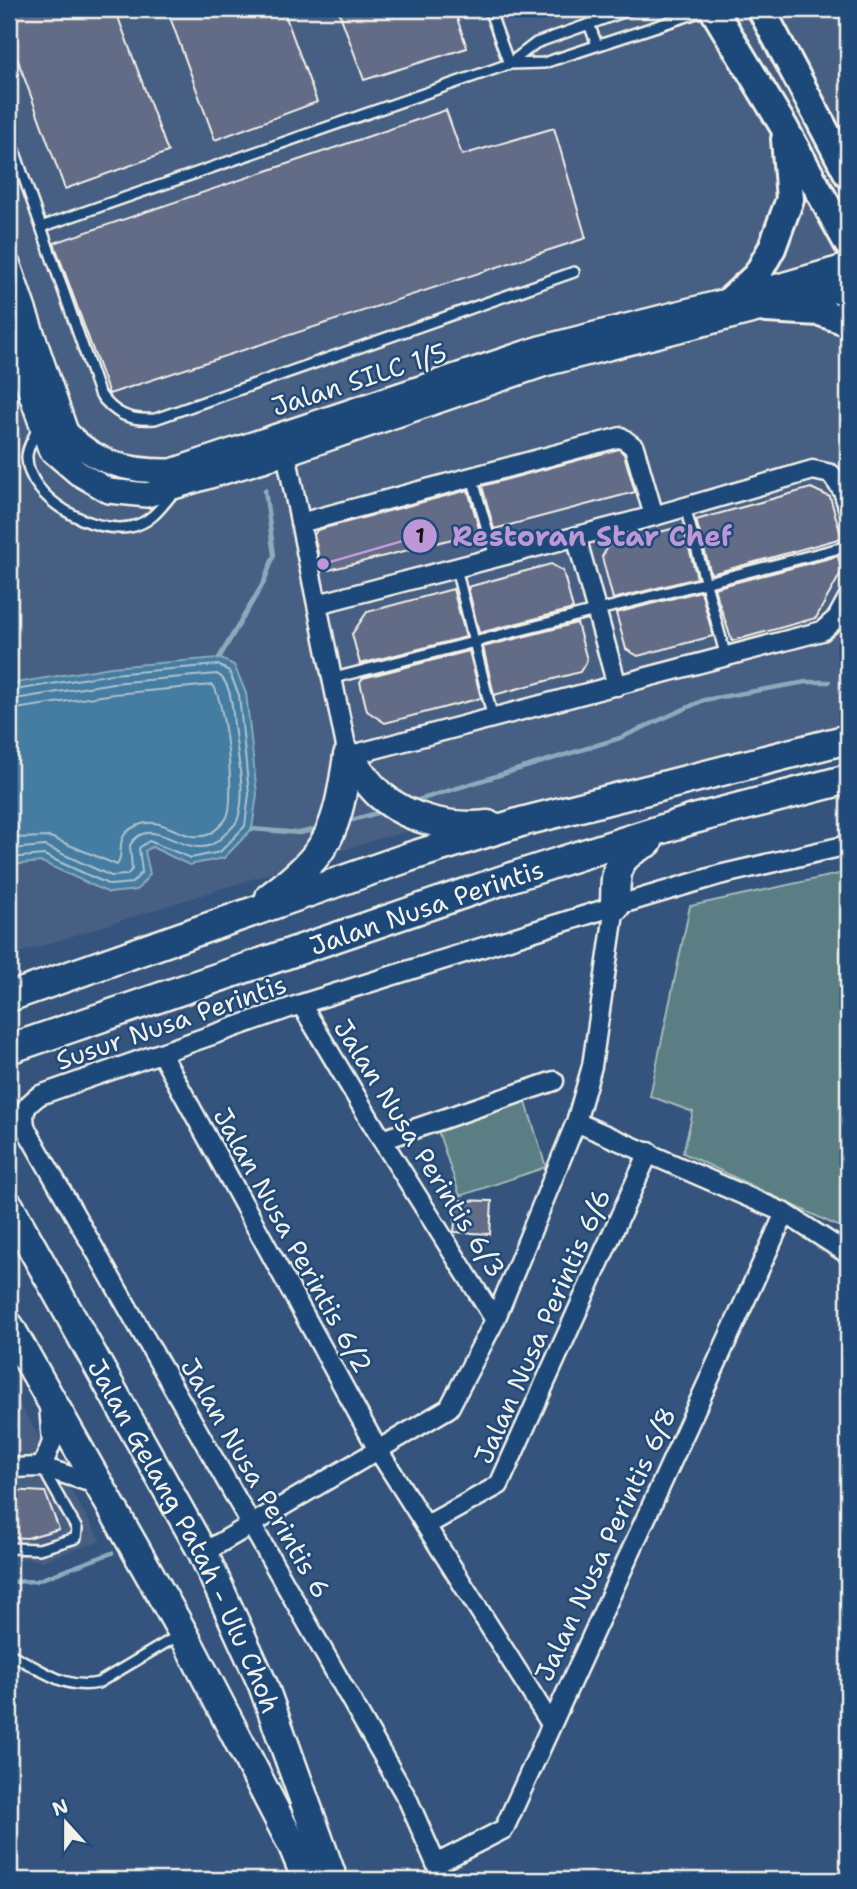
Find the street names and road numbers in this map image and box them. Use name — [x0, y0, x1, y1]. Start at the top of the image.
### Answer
street label: Jalan SILC 1/5 — [267, 334, 451, 424]
street label: Jalan Nusa Perintis — [305, 851, 548, 963]
street label: Susur Nusa Perintis — [51, 966, 291, 1078]
street label: Jalan Nusa Perintis 6/3 — [326, 1012, 514, 1284]
street label: Jalan Nusa Perintis 6/2 — [205, 1101, 381, 1379]
street label: Jalan Nusa Perintis 6/6 — [465, 1183, 619, 1469]
street label: Jalan Gelang Patah - Ulu Choh — [80, 1352, 289, 1718]
street label: Jalan Nusa Perintis 6 — [173, 1352, 339, 1604]
street label: Jalan Nusa Perintis 6/8 — [526, 1401, 684, 1687]

